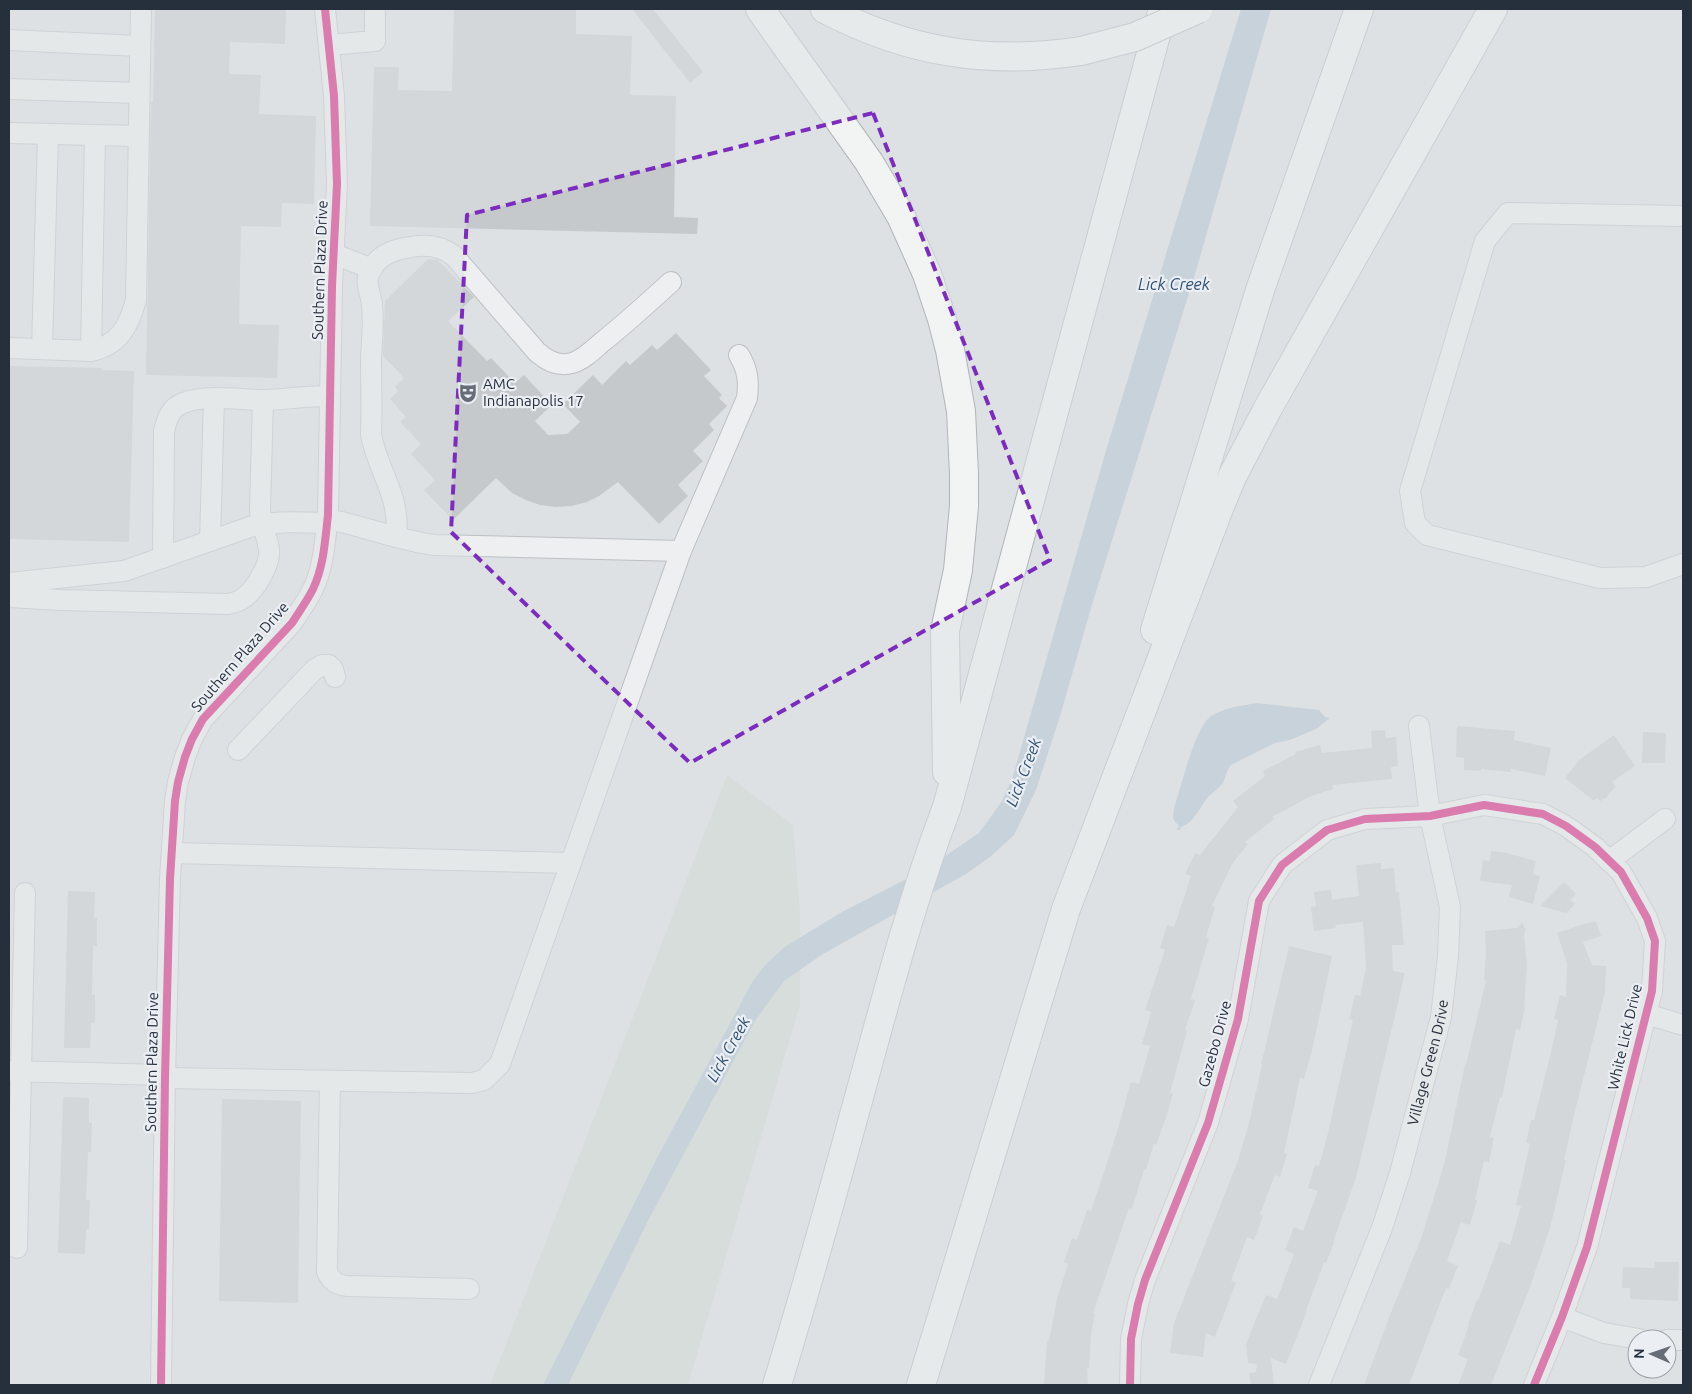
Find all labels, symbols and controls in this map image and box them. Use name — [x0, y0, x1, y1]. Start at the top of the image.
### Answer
street label: Southern Plaza Drive — [309, 200, 330, 340]
water label: Lick Creek — [1138, 275, 1211, 293]
place label: AMC Indianapolis 17 — [483, 375, 584, 409]
theatre icon: AMC Indianapolis 17 — [457, 382, 479, 404]
street label: Southern Plaza Drive — [187, 598, 292, 715]
water label: Lick Creek — [1002, 735, 1045, 809]
street label: White Lick Drive — [1604, 982, 1645, 1092]
street label: Southern Plaza Drive — [142, 992, 161, 1132]
street label: Gazebo Drive — [1195, 999, 1234, 1089]
street label: Village Green Drive — [1404, 999, 1451, 1127]
water label: Lick Creek — [703, 1013, 754, 1085]
north arrow — [1627, 1329, 1677, 1379]
text: N — [1631, 1348, 1647, 1359]

